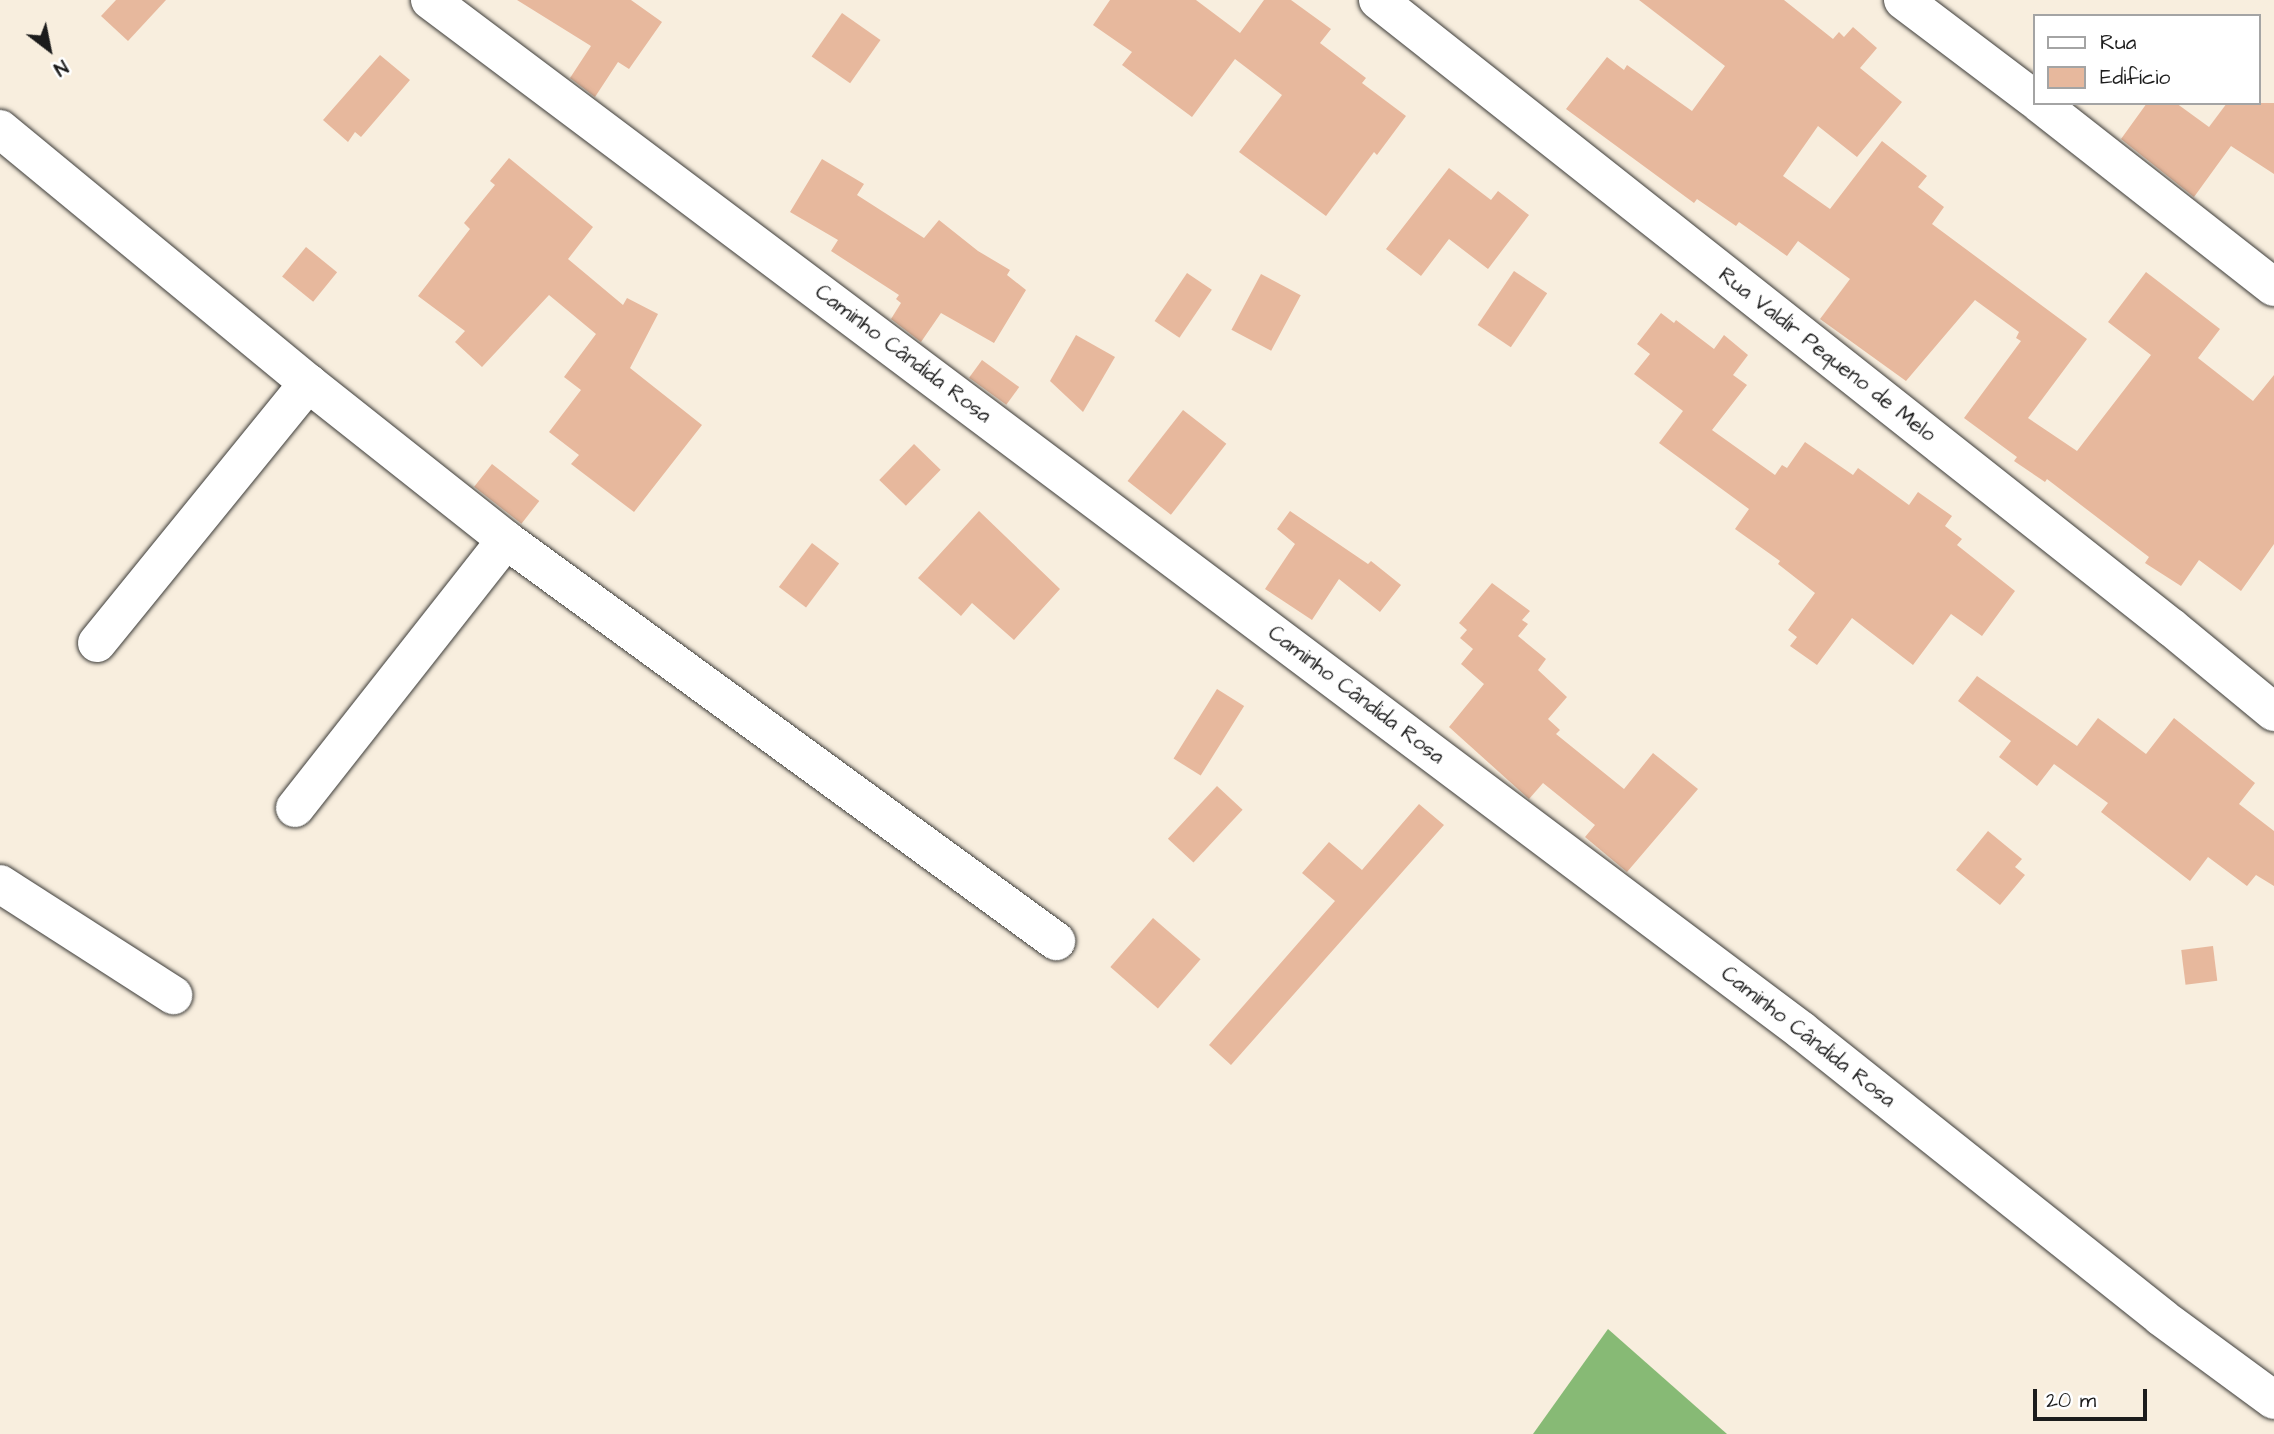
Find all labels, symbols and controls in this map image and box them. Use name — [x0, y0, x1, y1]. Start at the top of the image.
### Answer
north arrow — [14, 14, 84, 84]
legend — [2032, 14, 2260, 105]
text: Rua — [2100, 28, 2136, 57]
text: N — [48, 53, 73, 82]
text: Edifício — [2100, 63, 2170, 92]
street label: Rua Valdir Pequeno de Melo — [1713, 262, 1941, 448]
street label: Caminho Cândida Rosa — [810, 280, 996, 428]
street label: Caminho Cândida Rosa — [1263, 621, 1449, 769]
street label: Caminho Cândida Rosa — [1716, 961, 1900, 1113]
scale bar — [2036, 1374, 2150, 1418]
text: 20 m — [2046, 1386, 2096, 1415]

